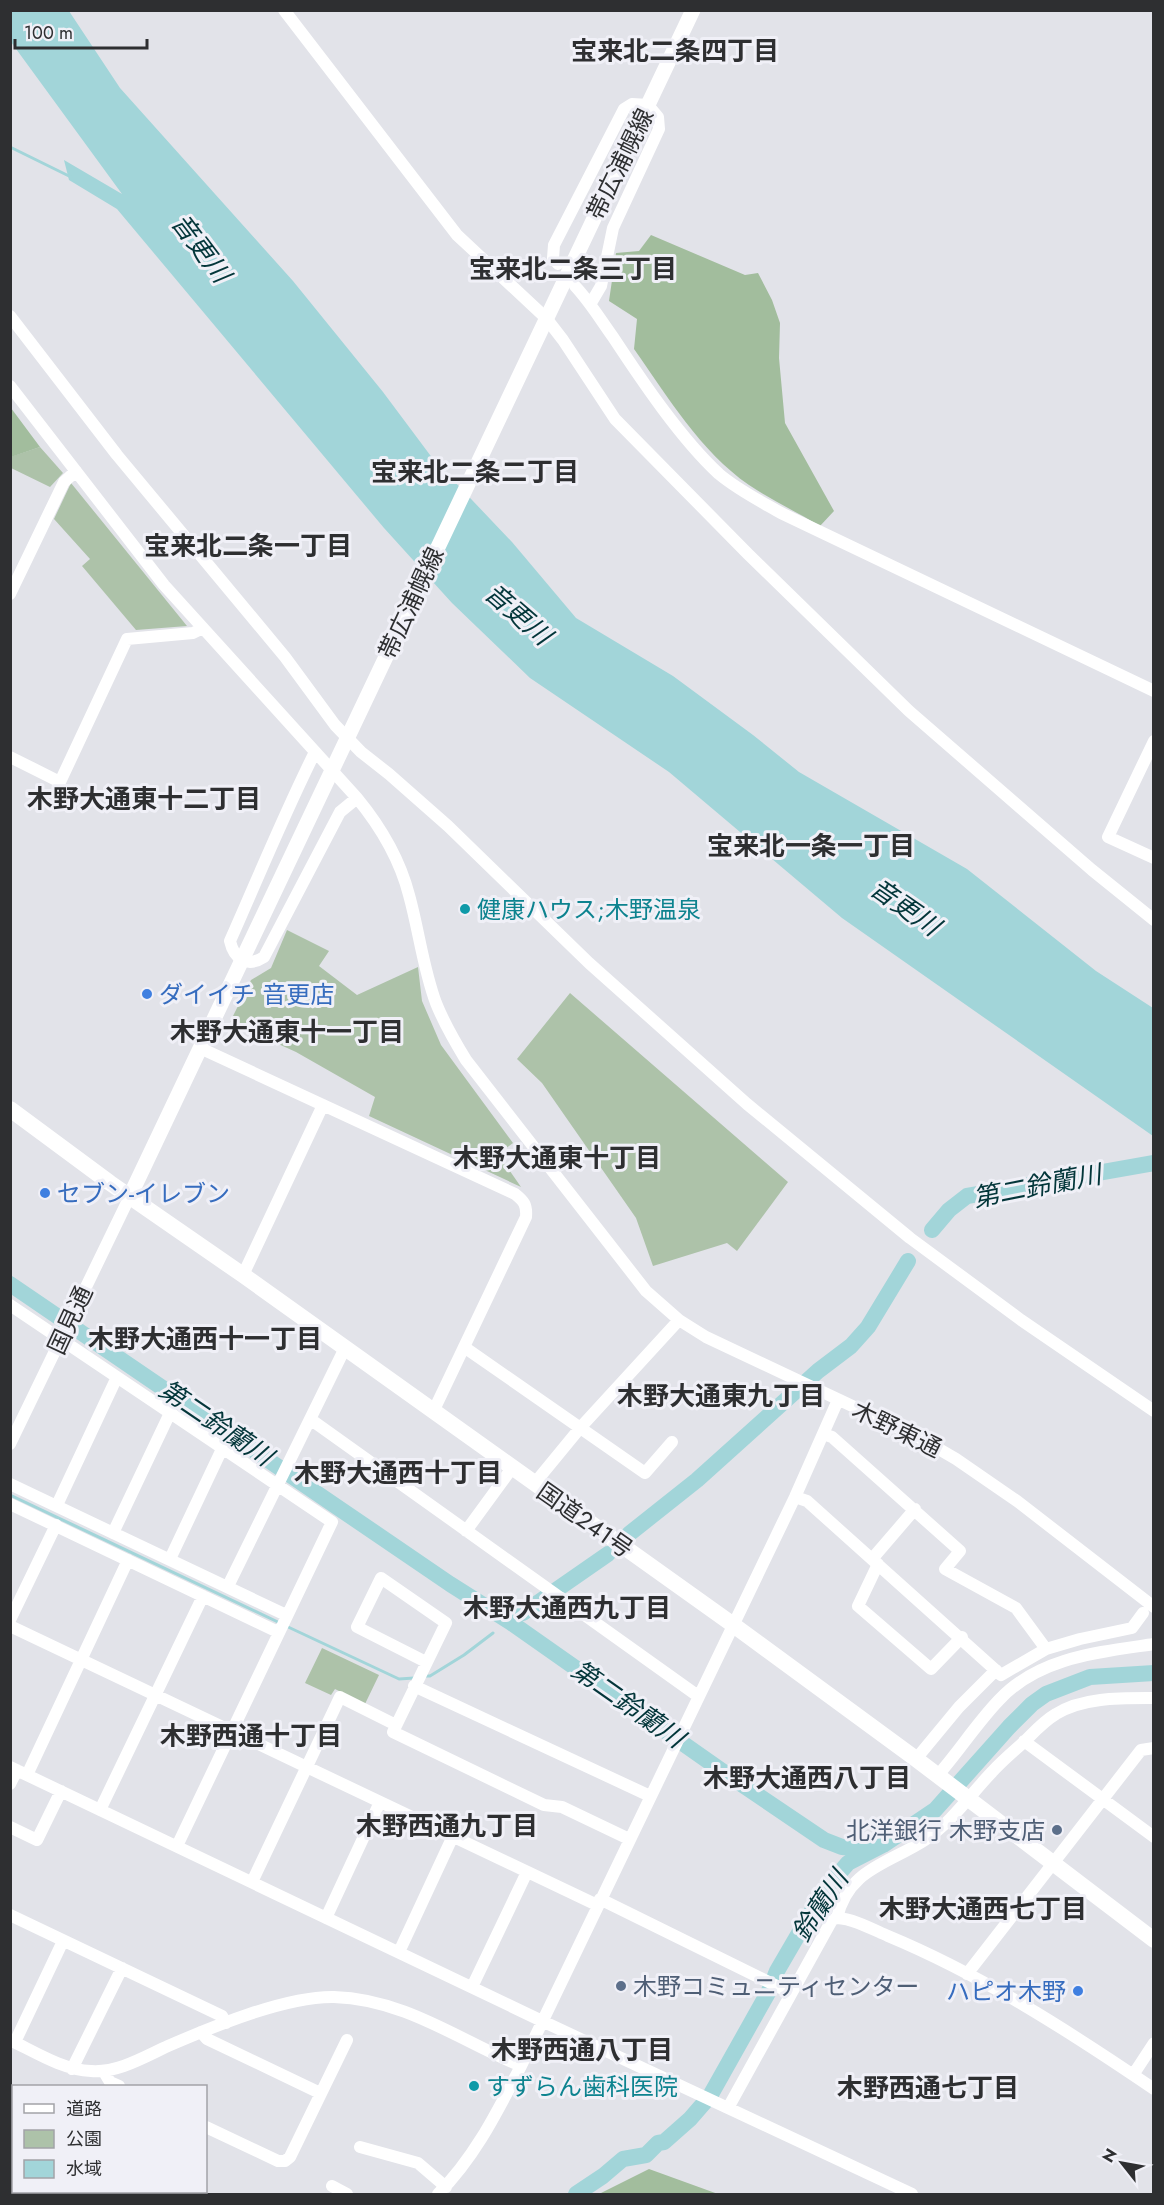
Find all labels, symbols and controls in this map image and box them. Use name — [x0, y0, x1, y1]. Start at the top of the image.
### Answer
scale bar — [15, 12, 147, 50]
text: 100 m — [24, 20, 73, 46]
district label: 宝来北二条四丁目 — [571, 32, 779, 70]
street label: 帯広浦幌線 — [578, 102, 662, 226]
water label: 音更川 — [162, 205, 241, 293]
district label: 宝来北二条三丁目 — [469, 250, 677, 288]
district label: 宝来北二条二丁目 — [371, 453, 579, 491]
district label: 宝来北二条一丁目 — [144, 527, 352, 565]
street label: 帯広浦幌線 — [370, 541, 452, 665]
water label: 音更川 — [476, 574, 562, 656]
district label: 木野大通東十二丁目 — [27, 780, 261, 818]
district label: 宝来北一条一丁目 — [707, 827, 915, 865]
water label: 音更川 — [862, 869, 950, 947]
place label: 健康ハウス;木野温泉 — [477, 892, 701, 927]
marker: 健康ハウス;木野温泉 — [458, 902, 472, 916]
place label: ダイイチ 音更店 — [159, 977, 334, 1012]
marker: ダイイチ 音更店 — [140, 987, 154, 1001]
district label: 木野大通東十一丁目 — [170, 1013, 404, 1051]
district label: 木野大通東十丁目 — [453, 1139, 661, 1177]
water label: 第二鈴蘭川 — [970, 1154, 1107, 1217]
place label: セブン-イレブン — [57, 1176, 230, 1211]
marker: セブン-イレブン — [38, 1186, 52, 1200]
street label: 国見通 — [39, 1280, 101, 1360]
district label: 木野大通西十一丁目 — [88, 1320, 322, 1358]
water label: 第二鈴蘭川 — [151, 1371, 283, 1477]
district label: 木野大通東九丁目 — [617, 1377, 825, 1415]
street label: 木野東通 — [846, 1392, 948, 1466]
district label: 木野大通西十丁目 — [294, 1454, 502, 1492]
street label: 国道241号 — [530, 1474, 640, 1566]
district label: 木野大通西九丁目 — [463, 1589, 671, 1627]
water label: 第二鈴蘭川 — [564, 1651, 695, 1759]
district label: 木野西通十丁目 — [160, 1717, 342, 1755]
district label: 木野大通西八丁目 — [703, 1759, 911, 1797]
district label: 木野西通九丁目 — [356, 1807, 538, 1845]
place label: 北洋銀行 木野支店 — [846, 1813, 1045, 1848]
marker: 北洋銀行 木野支店 — [1050, 1823, 1064, 1837]
water label: 鈴蘭川 — [783, 1860, 859, 1949]
district label: 木野大通西七丁目 — [879, 1890, 1087, 1928]
place label: 木野コミュニティセンター — [633, 1969, 920, 2004]
place label: ハピオ木野 — [946, 1974, 1066, 2009]
marker: 木野コミュニティセンター — [614, 1979, 628, 1993]
marker: ハピオ木野 — [1071, 1984, 1085, 1998]
district label: 木野西通八丁目 — [491, 2031, 673, 2069]
place label: すずらん歯科医院 — [486, 2069, 678, 2104]
district label: 木野西通七丁目 — [837, 2069, 1019, 2107]
marker: すずらん歯科医院 — [467, 2079, 481, 2093]
legend — [12, 2085, 207, 2193]
text: 道路 — [66, 2096, 102, 2122]
text: 公園 — [66, 2126, 102, 2152]
north arrow — [1092, 2133, 1152, 2193]
text: N — [1096, 2144, 1123, 2167]
text: 水域 — [66, 2156, 102, 2182]

